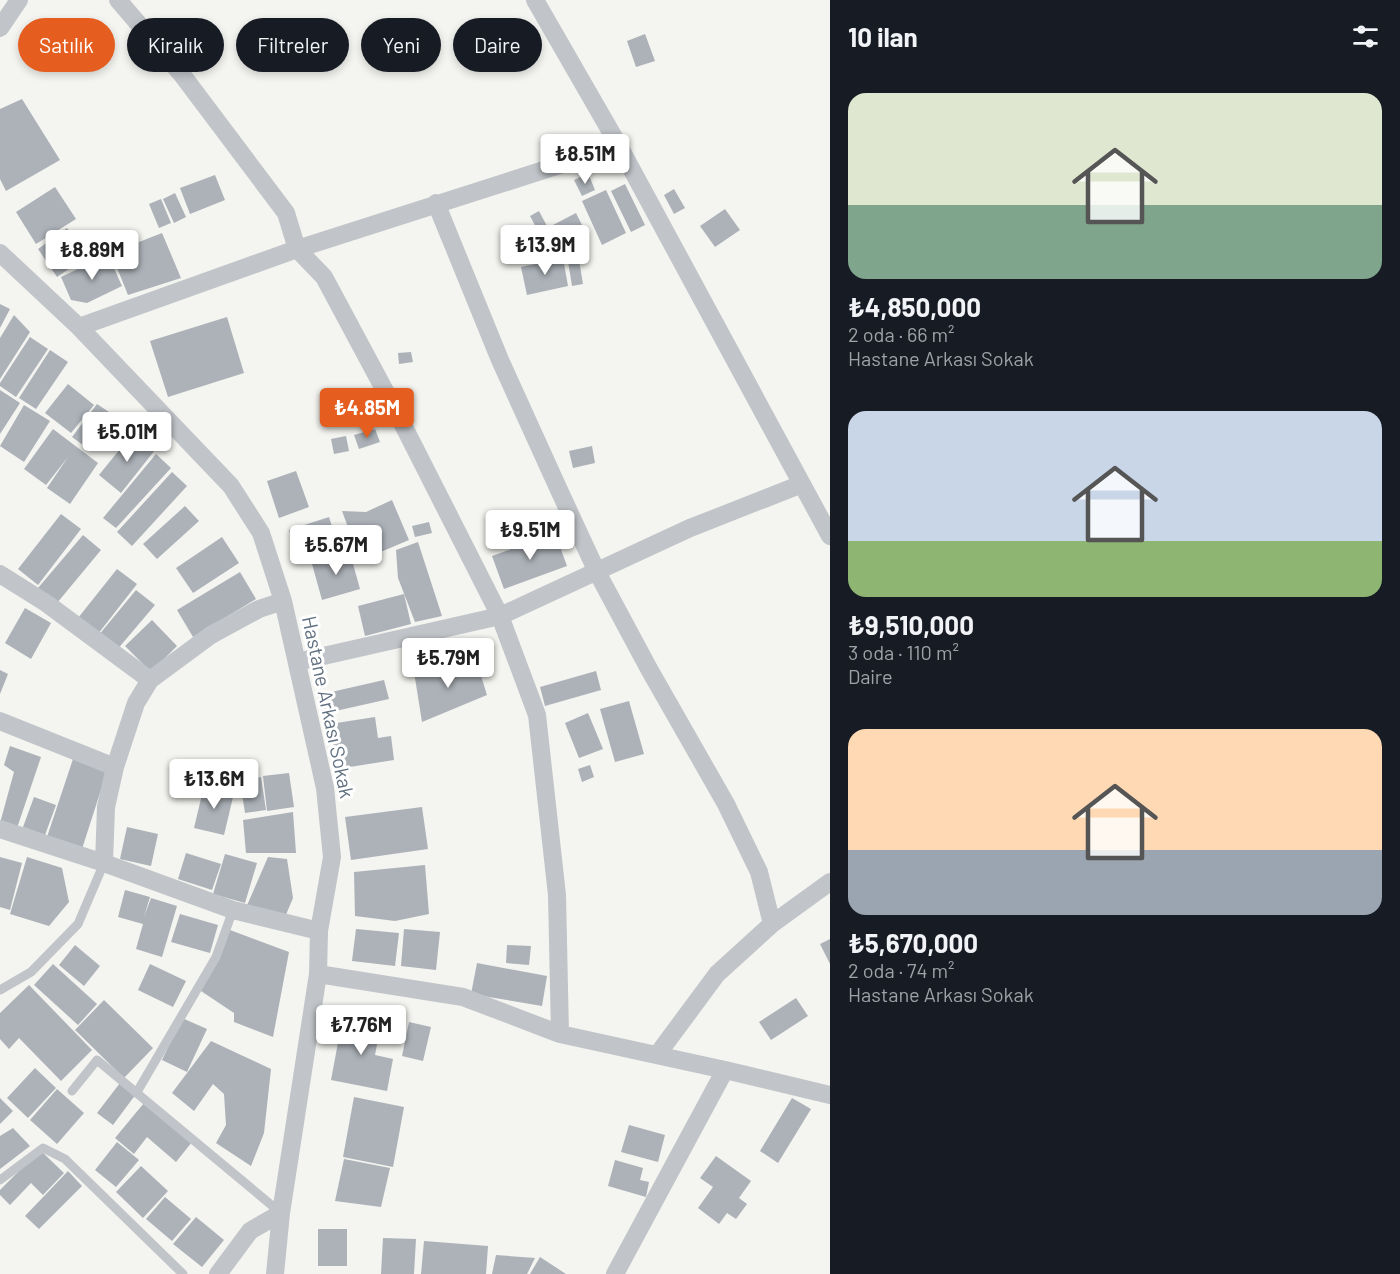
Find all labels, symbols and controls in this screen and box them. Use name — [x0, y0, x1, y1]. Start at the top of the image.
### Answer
chip: Satılık — [18, 18, 115, 72]
chip: Kiralık — [127, 18, 224, 72]
chip: Filtreler — [236, 18, 349, 72]
chip: Yeni — [361, 18, 441, 72]
chip: Daire — [453, 18, 542, 72]
icon: filters — [1349, 20, 1382, 53]
text: 10 ilan — [848, 21, 918, 52]
icon: home — [1061, 132, 1169, 240]
pin: ₺8.51M — [536, 134, 634, 185]
text: ₺8.51M — [554, 141, 616, 165]
pin: ₺13.9M — [496, 225, 594, 276]
pin: ₺8.89M — [43, 230, 141, 281]
text: ₺13.9M — [514, 232, 576, 256]
text: ₺8.89M — [60, 237, 124, 261]
text: ₺4,850,000 — [848, 291, 981, 322]
text: 2 oda · 66 m² — [848, 322, 955, 346]
text: Hastane Arkası Sokak — [848, 346, 1034, 370]
pin: ₺4.85M — [318, 388, 416, 439]
text: ₺4.85M — [334, 395, 400, 419]
pin: ₺5.01M — [78, 412, 176, 463]
text: ₺5.01M — [96, 419, 158, 443]
icon: home — [1061, 450, 1169, 558]
pin: ₺9.51M — [481, 510, 579, 561]
text: ₺9.51M — [500, 517, 560, 541]
pin: ₺5.67M — [287, 525, 385, 576]
text: ₺5.67M — [304, 532, 368, 556]
text: ₺9,510,000 — [848, 609, 974, 640]
street label: Hastane Arkası Sokak — [298, 613, 360, 800]
pin: ₺5.79M — [399, 638, 497, 689]
text: 3 oda · 110 m² — [848, 640, 959, 664]
text: ₺5.79M — [416, 645, 480, 669]
text: Daire — [848, 664, 893, 688]
pin: ₺13.6M — [165, 759, 263, 810]
text: ₺13.6M — [183, 766, 245, 790]
icon: home — [1061, 768, 1169, 876]
text: ₺5,670,000 — [848, 927, 978, 958]
text: 2 oda · 74 m² — [848, 958, 955, 982]
text: Hastane Arkası Sokak — [848, 982, 1034, 1006]
pin: ₺7.76M — [312, 1005, 410, 1056]
text: ₺7.76M — [330, 1012, 392, 1036]

